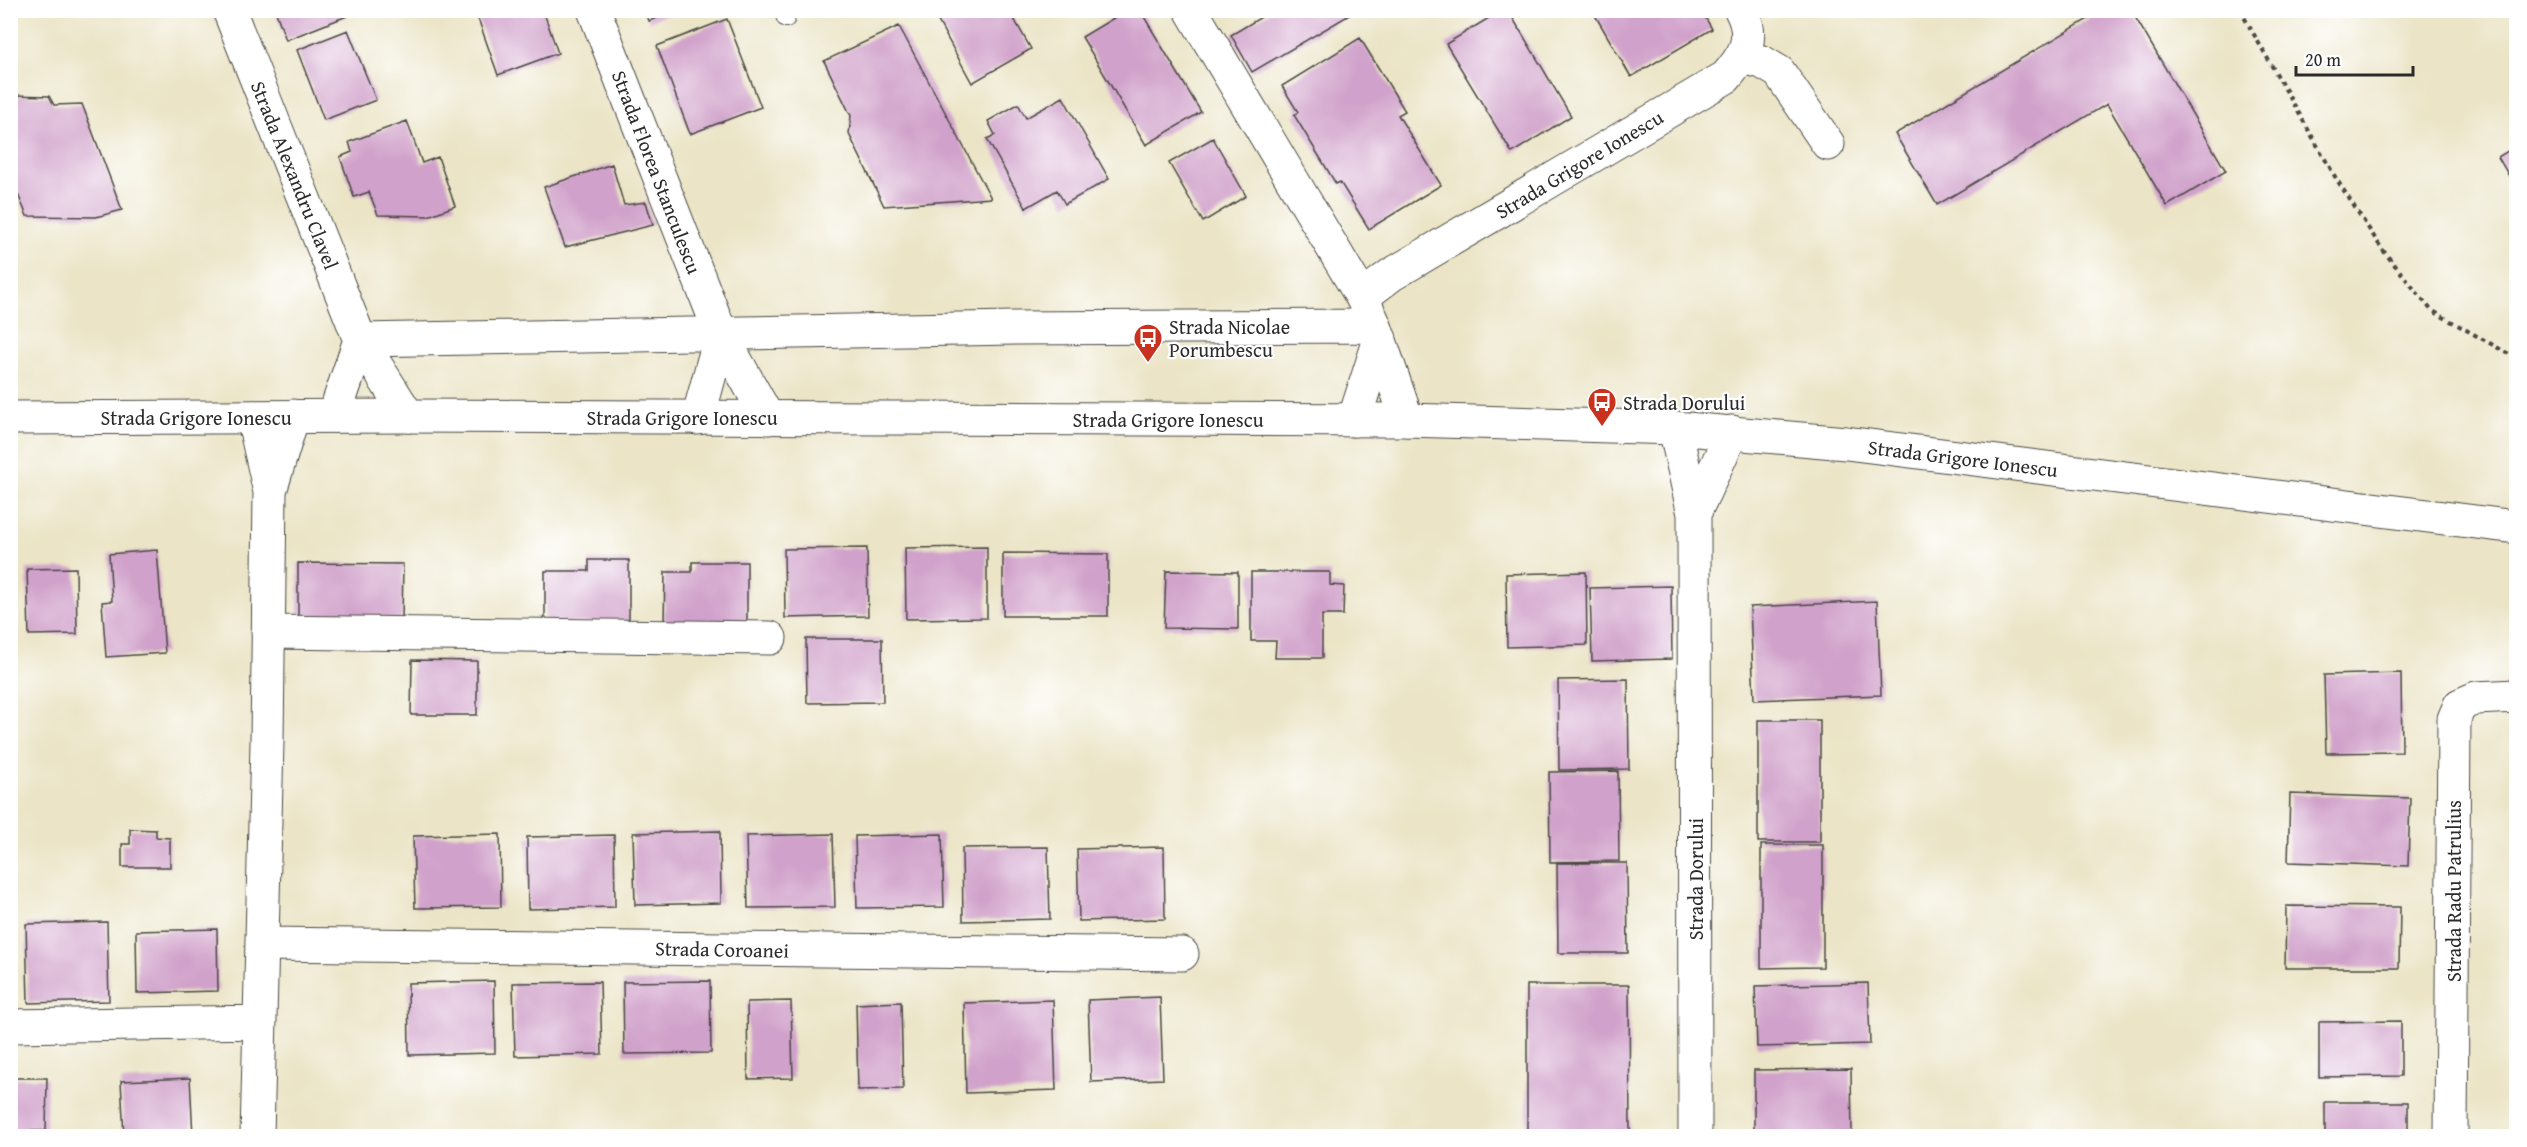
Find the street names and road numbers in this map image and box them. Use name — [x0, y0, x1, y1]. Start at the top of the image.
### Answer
street label: Strada Florea Stanculescu — [605, 66, 709, 278]
street label: Strada Alexandru Clavel — [244, 76, 346, 274]
street label: Strada Grigore Ionescu — [1490, 102, 1668, 226]
street label: Strada Grigore Ionescu — [101, 403, 292, 432]
street label: Strada Grigore Ionescu — [587, 403, 778, 432]
street label: Strada Grigore Ionescu — [1073, 405, 1264, 434]
street label: Strada Grigore Ionescu — [1866, 432, 2060, 484]
street label: Strada Radu Patrulius — [2439, 800, 2468, 982]
street label: Strada Dorului — [1681, 817, 1710, 940]
street label: Strada Coroanei — [655, 933, 790, 965]

